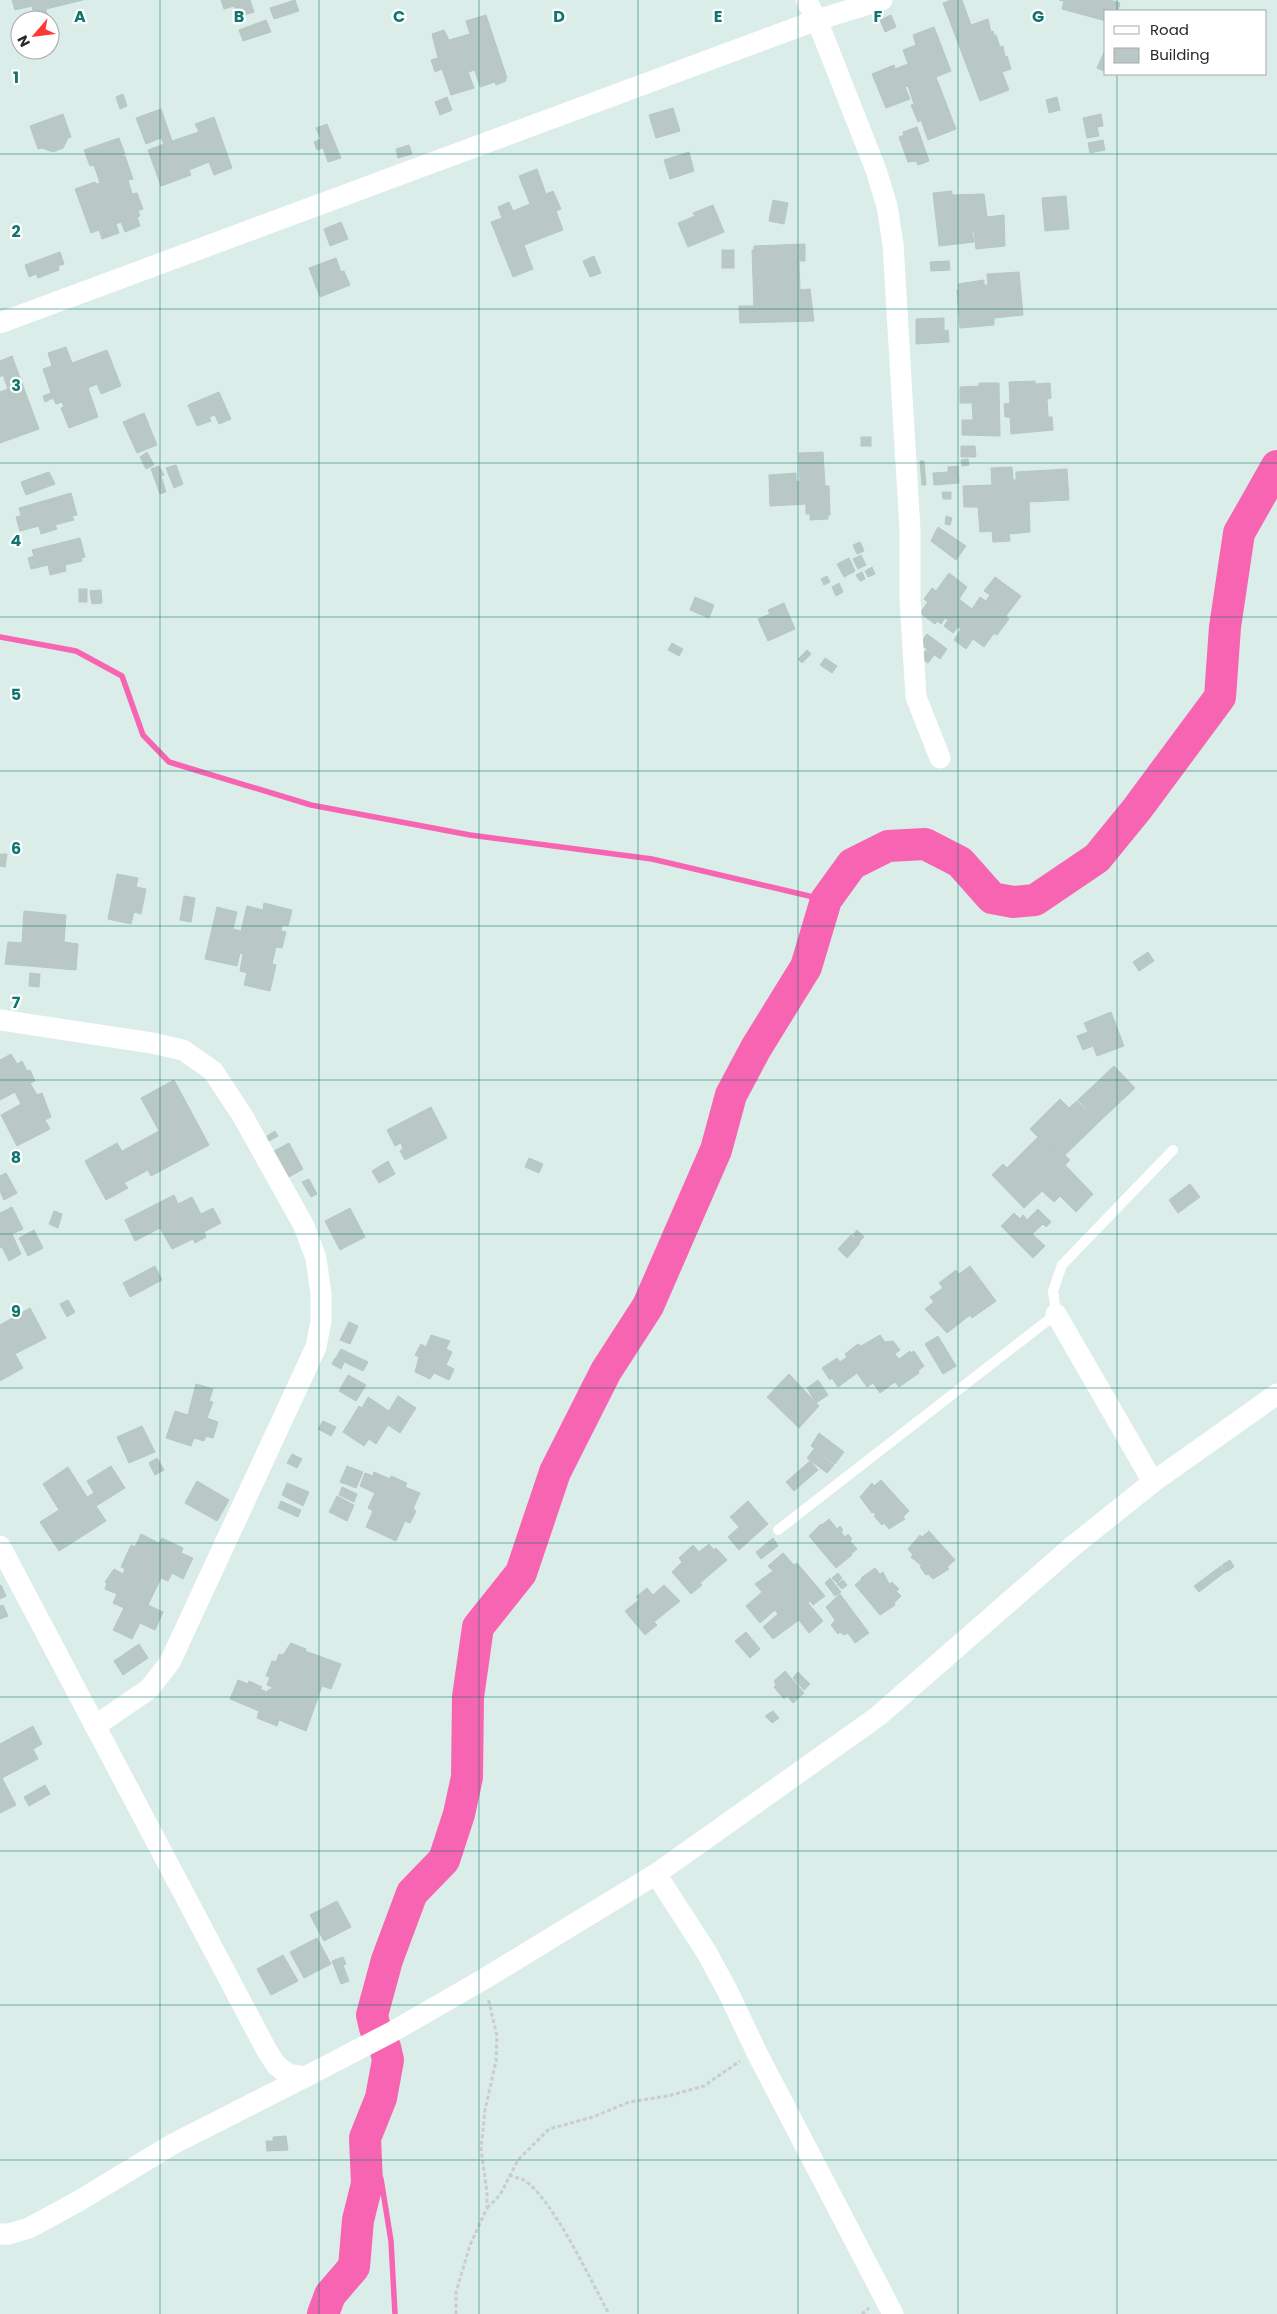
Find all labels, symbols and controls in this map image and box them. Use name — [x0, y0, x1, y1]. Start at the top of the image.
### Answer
text: A — [74, 5, 86, 28]
text: B — [234, 5, 244, 28]
text: C — [393, 5, 405, 28]
text: D — [553, 5, 565, 28]
text: E — [714, 5, 722, 28]
text: F — [874, 5, 883, 28]
text: G — [1032, 5, 1044, 28]
north arrow — [10, 10, 60, 60]
legend — [1104, 10, 1267, 75]
text: Road — [1150, 19, 1189, 40]
text: N — [12, 32, 35, 50]
text: Building — [1150, 44, 1210, 65]
text: 1 — [13, 66, 19, 89]
text: 2 — [11, 220, 21, 243]
text: 3 — [11, 374, 21, 397]
text: 4 — [11, 529, 22, 552]
text: 5 — [11, 683, 21, 706]
text: 6 — [11, 837, 21, 860]
text: 7 — [12, 991, 21, 1014]
text: 8 — [11, 1146, 21, 1169]
text: 9 — [11, 1300, 21, 1323]

